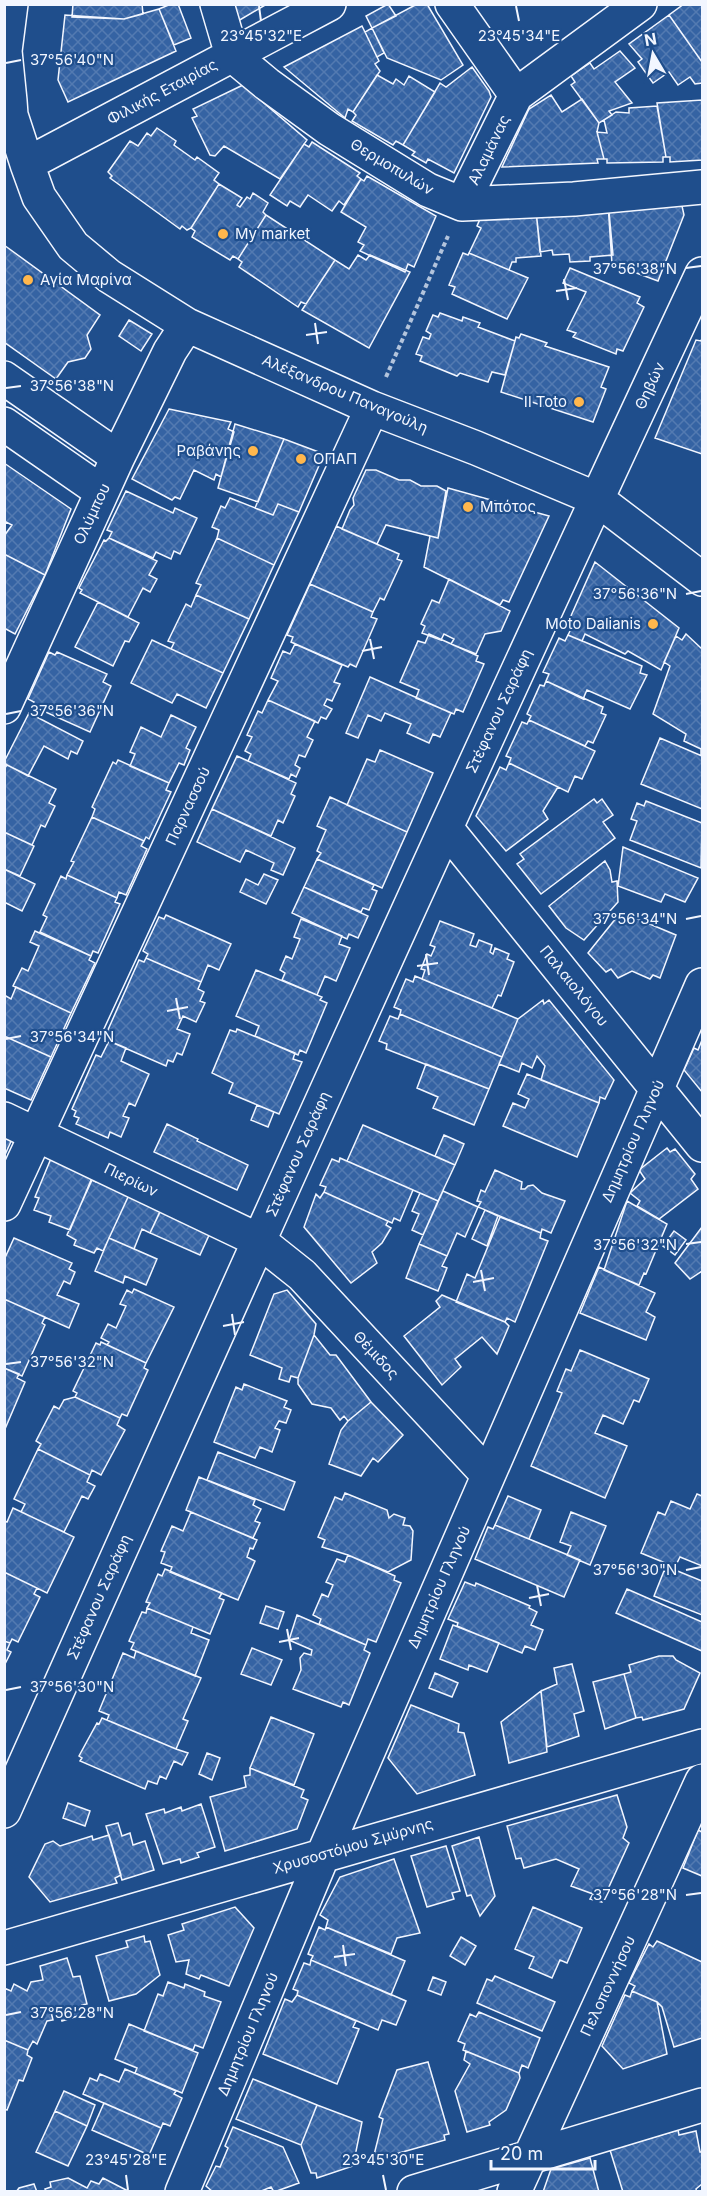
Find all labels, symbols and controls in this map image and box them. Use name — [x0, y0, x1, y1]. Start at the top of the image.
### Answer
north arrow — [623, 24, 683, 84]
text: 23°45'32"E — [220, 26, 302, 45]
text: 23°45'34"E — [478, 26, 560, 45]
text: N — [643, 28, 658, 50]
text: 37°56'40"N — [30, 50, 114, 69]
street label: Φιλικής Εταιρίας — [103, 54, 220, 129]
street label: Αλαμάνας — [463, 112, 514, 188]
street label: Θερμοπυλών — [347, 134, 438, 199]
place label: My market — [235, 224, 310, 243]
marker: My market — [216, 227, 230, 241]
text: 37°56'38"N — [593, 259, 677, 278]
place label: Αγία Μαρίνα — [40, 270, 132, 289]
marker: Αγία Μαρίνα — [21, 273, 35, 287]
street label: Αλέξανδρου Παναγούλη — [259, 350, 431, 437]
street label: Θηβών — [630, 359, 669, 413]
text: 37°56'38"N — [30, 376, 114, 395]
place label: Il Toto — [524, 392, 567, 411]
marker: Il Toto — [572, 395, 586, 409]
place label: Ραβάνης — [176, 441, 241, 460]
marker: Ραβάνης — [246, 444, 260, 458]
place label: ΟΠΑΠ — [313, 449, 357, 468]
marker: ΟΠΑΠ — [294, 452, 308, 466]
street label: Ολύμπου — [69, 480, 114, 548]
place label: Μπότος — [480, 497, 536, 516]
marker: Μπότος — [461, 500, 475, 514]
text: 37°56'36"N — [593, 584, 677, 603]
place label: Moto Dalianis — [545, 614, 641, 633]
marker: Moto Dalianis — [646, 617, 660, 631]
street label: Στέφανου Σαράφη — [461, 646, 536, 776]
text: 37°56'36"N — [30, 701, 114, 720]
street label: Παρνασσού — [161, 763, 214, 848]
text: 37°56'34"N — [593, 909, 677, 928]
street label: Παλαιολόγου — [536, 941, 613, 1030]
text: 37°56'34"N — [30, 1027, 114, 1046]
street label: Δημητρίου Γληνού — [597, 1076, 668, 1205]
street label: Στέφανου Σαράφη — [261, 1088, 334, 1219]
street label: Πιερίων — [101, 1158, 161, 1201]
text: 37°56'32"N — [593, 1235, 677, 1254]
street label: Θέμιδος — [349, 1327, 403, 1383]
text: 37°56'32"N — [30, 1352, 114, 1371]
street label: Δημητρίου Γληνού — [403, 1522, 474, 1651]
street label: Στέφανου Σαράφη — [62, 1531, 135, 1662]
text: 37°56'30"N — [593, 1560, 677, 1579]
text: 37°56'30"N — [30, 1677, 114, 1696]
street label: Χρυσοστόμου Σμύρνης — [271, 1814, 435, 1877]
text: 37°56'28"N — [593, 1885, 677, 1904]
street label: Πελοποννήσου — [576, 1932, 639, 2039]
street label: Δημητρίου Γληνού — [213, 1969, 282, 2098]
text: 37°56'28"N — [30, 2003, 114, 2022]
scale bar — [491, 2133, 594, 2171]
text: 20 m — [500, 2143, 543, 2164]
text: 23°45'28"E — [85, 2150, 167, 2169]
text: 23°45'30"E — [342, 2150, 424, 2169]

